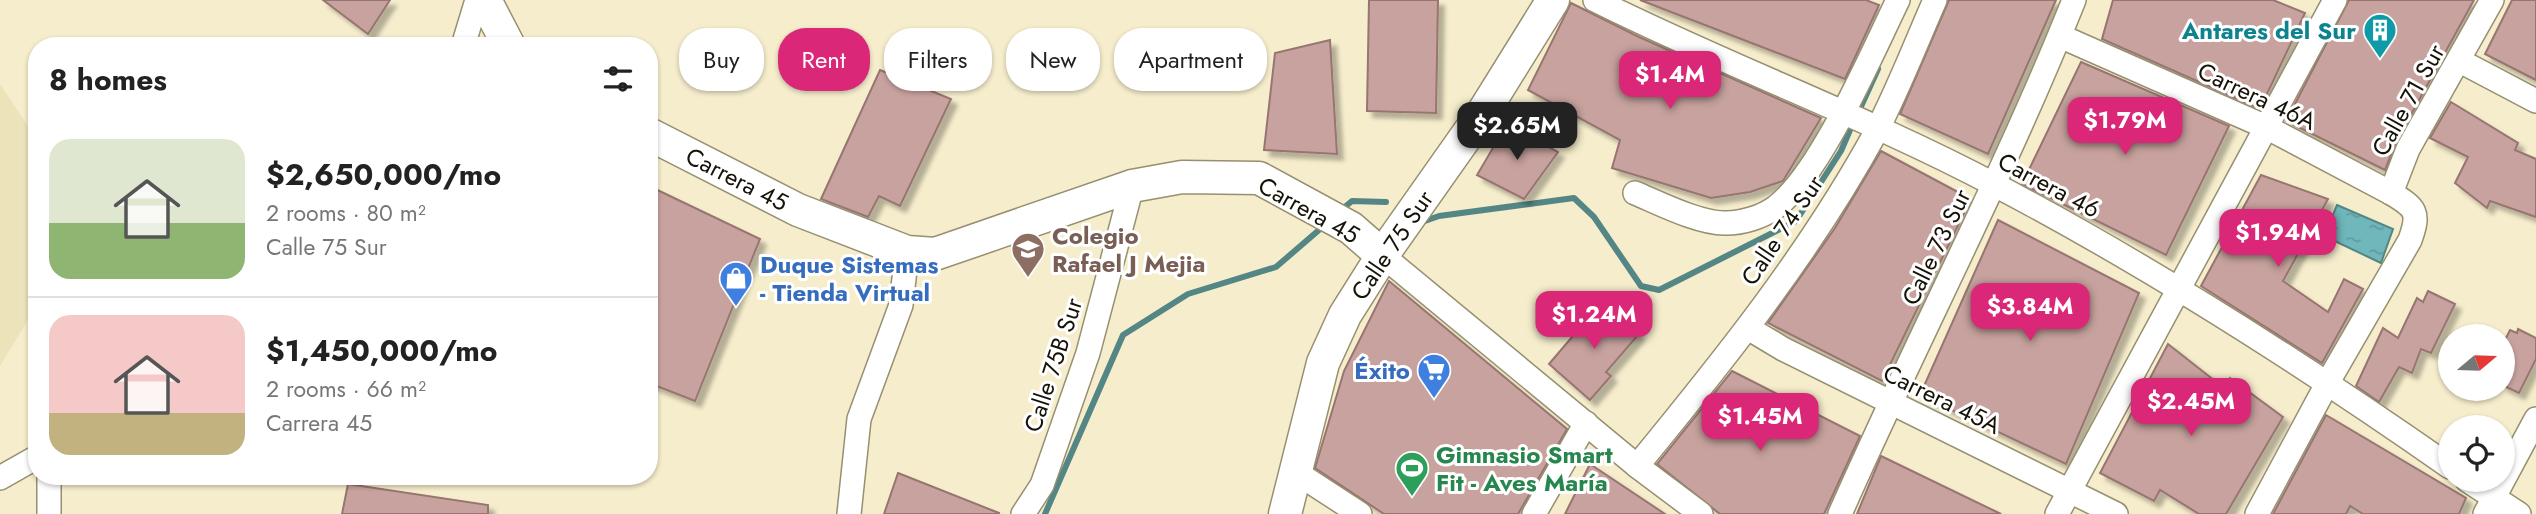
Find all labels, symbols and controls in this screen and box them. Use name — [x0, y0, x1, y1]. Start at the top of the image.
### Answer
building icon: Antares del Sur — [2361, 11, 2399, 60]
place label: Antares del Sur — [2181, 13, 2356, 48]
chip: Buy — [679, 28, 764, 91]
chip: Rent — [778, 28, 870, 91]
chip: Filters — [884, 28, 992, 91]
chip: New — [1006, 28, 1100, 91]
chip: Apartment — [1114, 28, 1267, 91]
street label: Calle 71 Sur — [2363, 37, 2454, 162]
pin: $1.4M — [1621, 52, 1719, 111]
street label: Carrera 46A — [2192, 53, 2322, 139]
text: $1.4M — [1635, 57, 1705, 91]
text: 8 homes — [49, 58, 167, 101]
icon: filters — [599, 60, 637, 98]
pin: $1.79M — [2068, 97, 2182, 157]
pin: $2.65M — [1460, 102, 1574, 162]
text: $1.79M — [2083, 103, 2167, 137]
text: $2.65M — [1473, 108, 1561, 142]
street label: Carrera 45 — [680, 138, 794, 220]
street label: Carrera 46 — [1992, 143, 2106, 227]
text: $2,650,000/mo — [266, 153, 501, 196]
icon: home — [105, 167, 189, 251]
street label: Calle 74 Sur — [1732, 167, 1832, 292]
street label: Carrera 45 — [1252, 168, 1366, 252]
street label: Calle 75 Sur — [1342, 182, 1442, 307]
street label: Calle 73 Sur — [1893, 182, 1980, 311]
text: 2 rooms · 80 m² — [266, 196, 426, 230]
pin: $1.94M — [2221, 210, 2335, 269]
text: $1.94M — [2235, 215, 2321, 249]
place label: Colegio Rafael J Mejia — [1052, 218, 1205, 281]
text: Calle 75 Sur — [266, 230, 387, 264]
school or university icon: Colegio Rafael J Mejia — [1009, 230, 1047, 279]
place label: Duque Sistemas - Tienda Virtual — [760, 247, 939, 310]
shop icon: Duque Sistemas - Tienda Virtual — [717, 259, 755, 308]
pin: $3.84M — [1973, 284, 2087, 343]
text: $3.84M — [1987, 289, 2073, 323]
pin: $1.24M — [1537, 292, 1651, 351]
street label: Calle 75B Sur — [1015, 293, 1091, 437]
text: $1.24M — [1551, 297, 1637, 331]
north arrow — [2438, 324, 2515, 401]
map controls — [2438, 324, 2515, 492]
text: $1,450,000/mo — [266, 329, 498, 372]
icon: home — [105, 343, 189, 427]
supermarket icon: Éxito — [1415, 351, 1453, 400]
place label: Éxito — [1354, 353, 1410, 388]
street label: Carrera 45A — [1877, 355, 2007, 443]
text: 2 rooms · 66 m² — [266, 372, 426, 406]
pin: $2.45M — [2134, 378, 2248, 438]
text: $2.45M — [2147, 384, 2235, 418]
pin: $1.45M — [1703, 393, 1817, 453]
text: $1.45M — [1718, 399, 1802, 433]
text: Carrera 45 — [266, 406, 372, 440]
button: locate — [2438, 415, 2515, 492]
place label: Gimnasio Smart Fit - Aves María — [1436, 437, 1613, 500]
sports icon: Gimnasio Smart Fit - Aves María — [1393, 449, 1431, 498]

